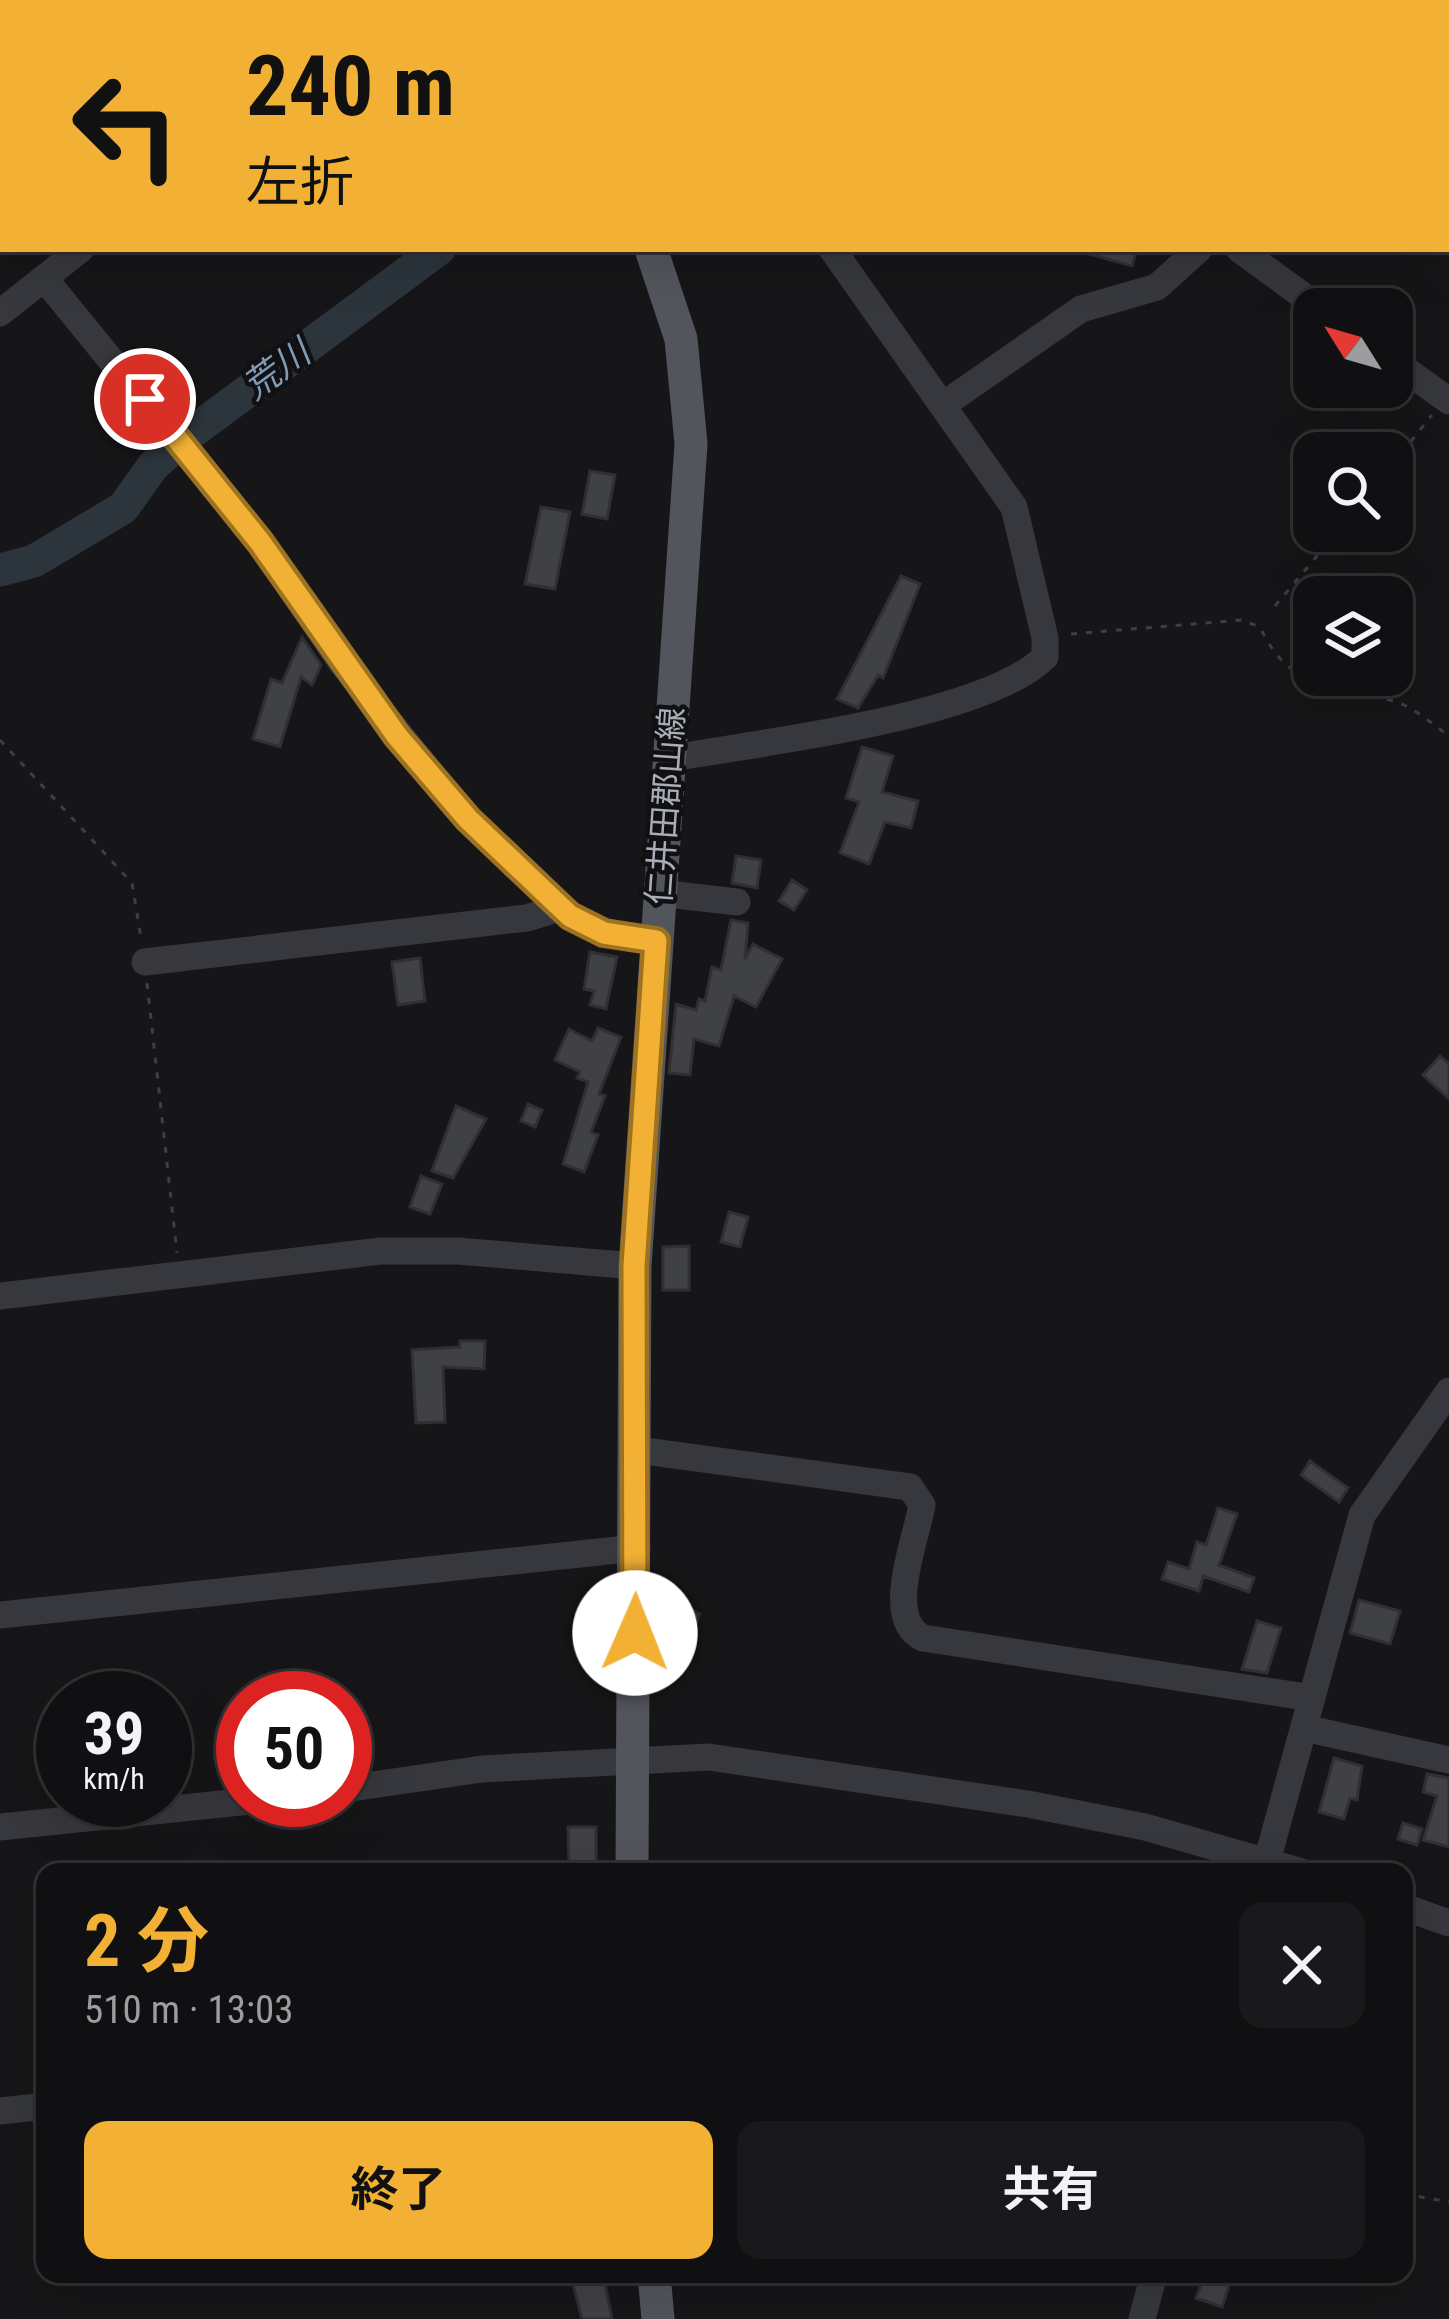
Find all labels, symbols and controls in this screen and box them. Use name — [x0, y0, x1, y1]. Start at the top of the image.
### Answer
text: 240 m — [246, 37, 455, 136]
icon: left — [48, 48, 204, 204]
text: 左折 — [246, 151, 354, 214]
north arrow — [1293, 288, 1413, 408]
map controls — [1293, 288, 1413, 696]
water label: 荒川 — [235, 329, 321, 408]
pin — [94, 348, 196, 450]
icon: arrive — [112, 366, 178, 432]
button: search — [1293, 432, 1413, 552]
button: layers — [1293, 576, 1413, 696]
street label: 仁井田郡山線 — [639, 706, 692, 906]
position arrow — [572, 1570, 698, 1696]
speed limit sign: 50 — [216, 1671, 372, 1827]
text: 39 — [84, 1698, 144, 1769]
text: km/h — [83, 1761, 145, 1796]
text: 2 分 — [84, 1899, 209, 1984]
button: close — [1239, 1902, 1365, 2028]
text: 510 m · 13:03 — [84, 1987, 294, 2033]
button: 終了 — [84, 2121, 713, 2259]
button: 共有 — [737, 2121, 1365, 2259]

